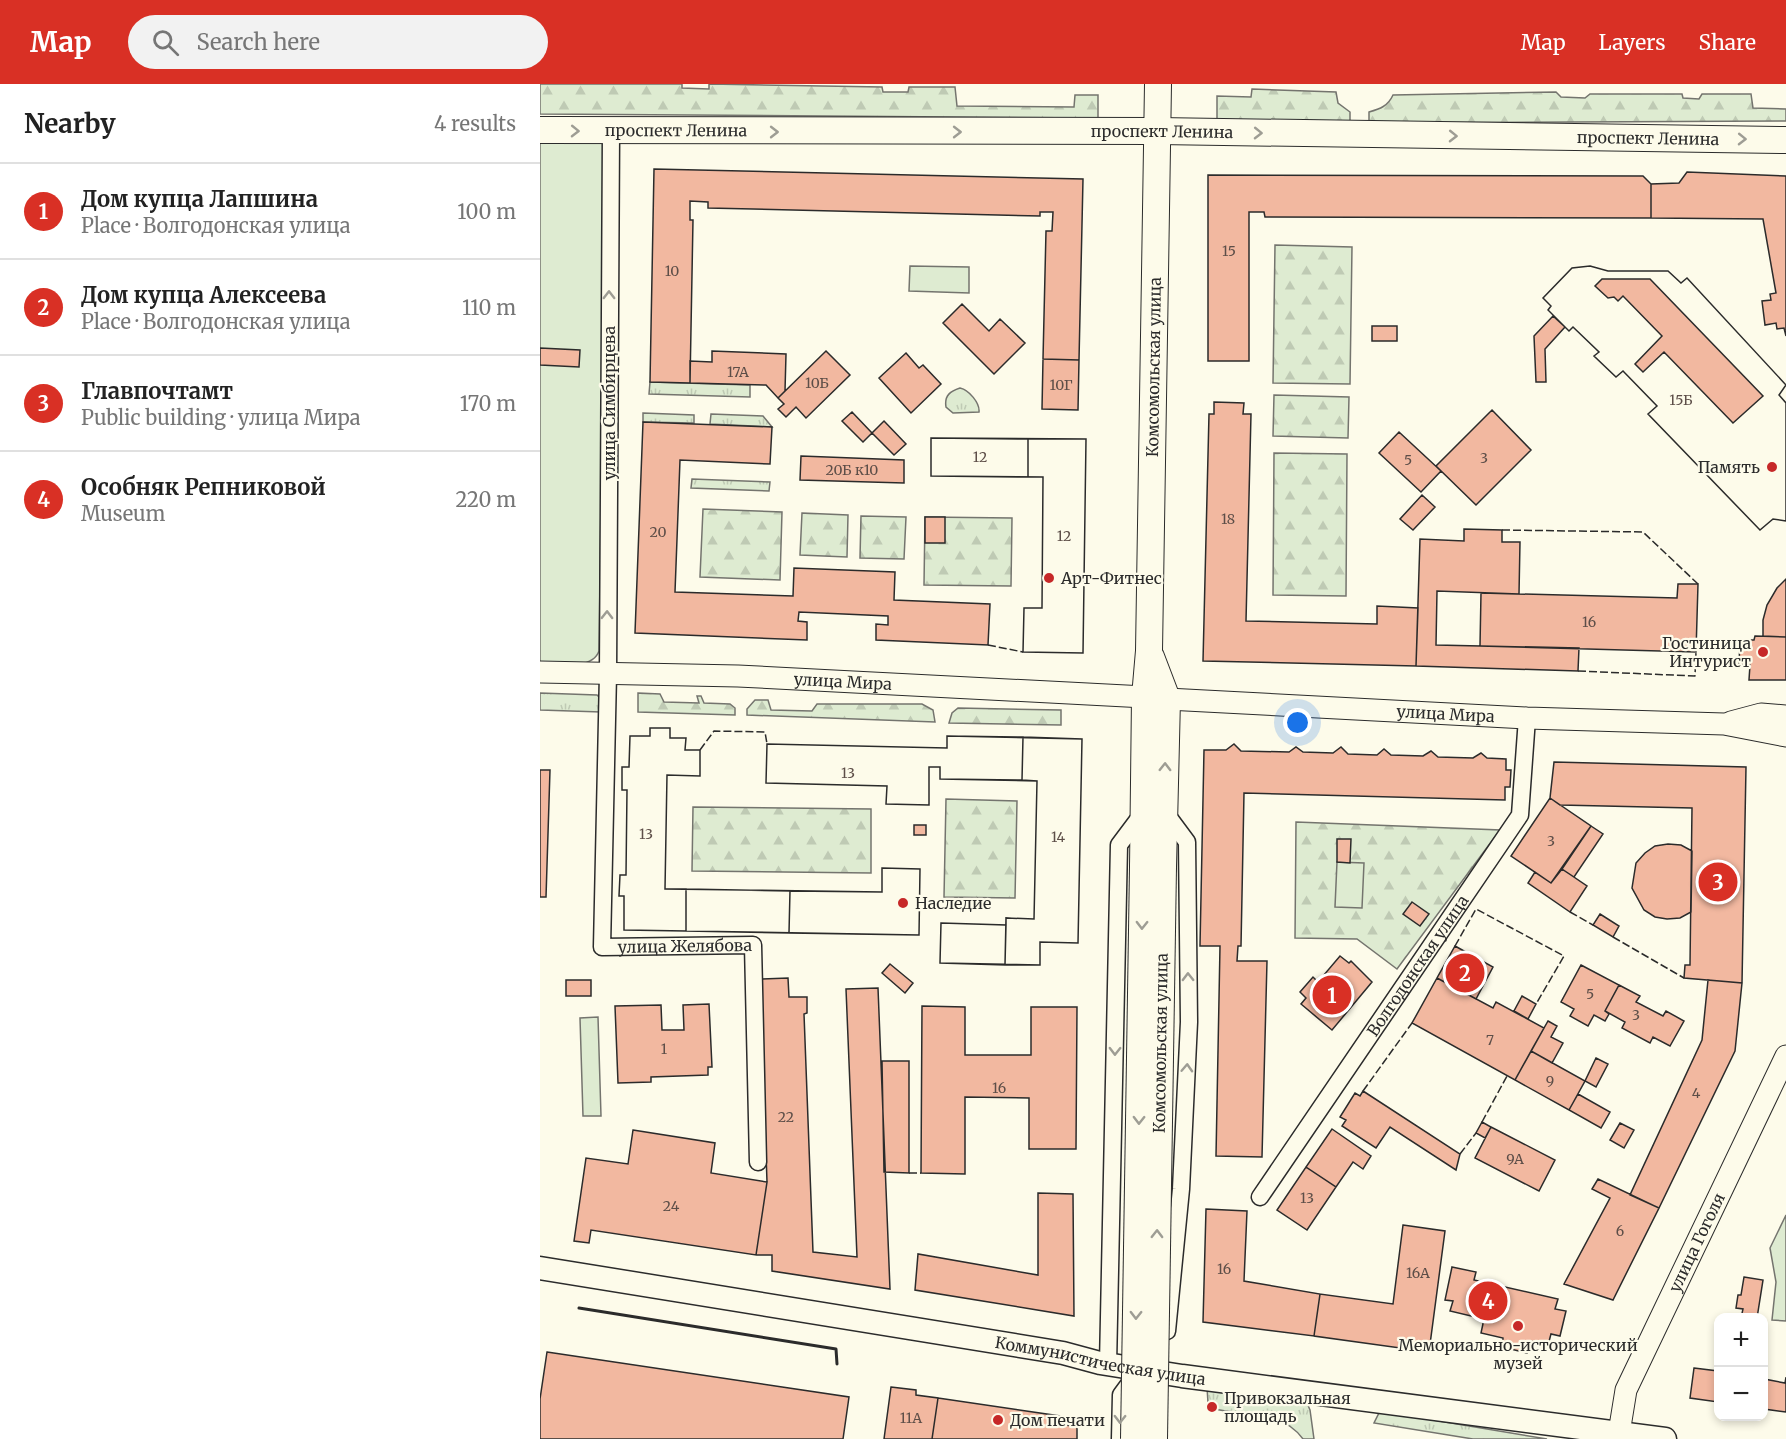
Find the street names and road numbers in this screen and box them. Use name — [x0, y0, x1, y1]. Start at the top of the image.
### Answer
street label: проспект Ленина — [605, 120, 748, 140]
street label: проспект Ленина — [1091, 121, 1234, 142]
street label: проспект Ленина — [1577, 127, 1720, 149]
street label: Комсомольская улица — [1142, 277, 1165, 457]
street label: улица Симбирцева — [599, 325, 619, 480]
street label: улица Мира — [793, 669, 893, 694]
street label: улица Мира — [1396, 701, 1496, 726]
street label: Волгодонская улица — [1362, 891, 1473, 1040]
street label: улица Желябова — [618, 935, 753, 957]
street label: Комсомольская улица — [1149, 952, 1172, 1133]
street label: улица Гоголя — [1664, 1190, 1729, 1296]
street label: Коммунистическая улица — [994, 1332, 1207, 1389]

